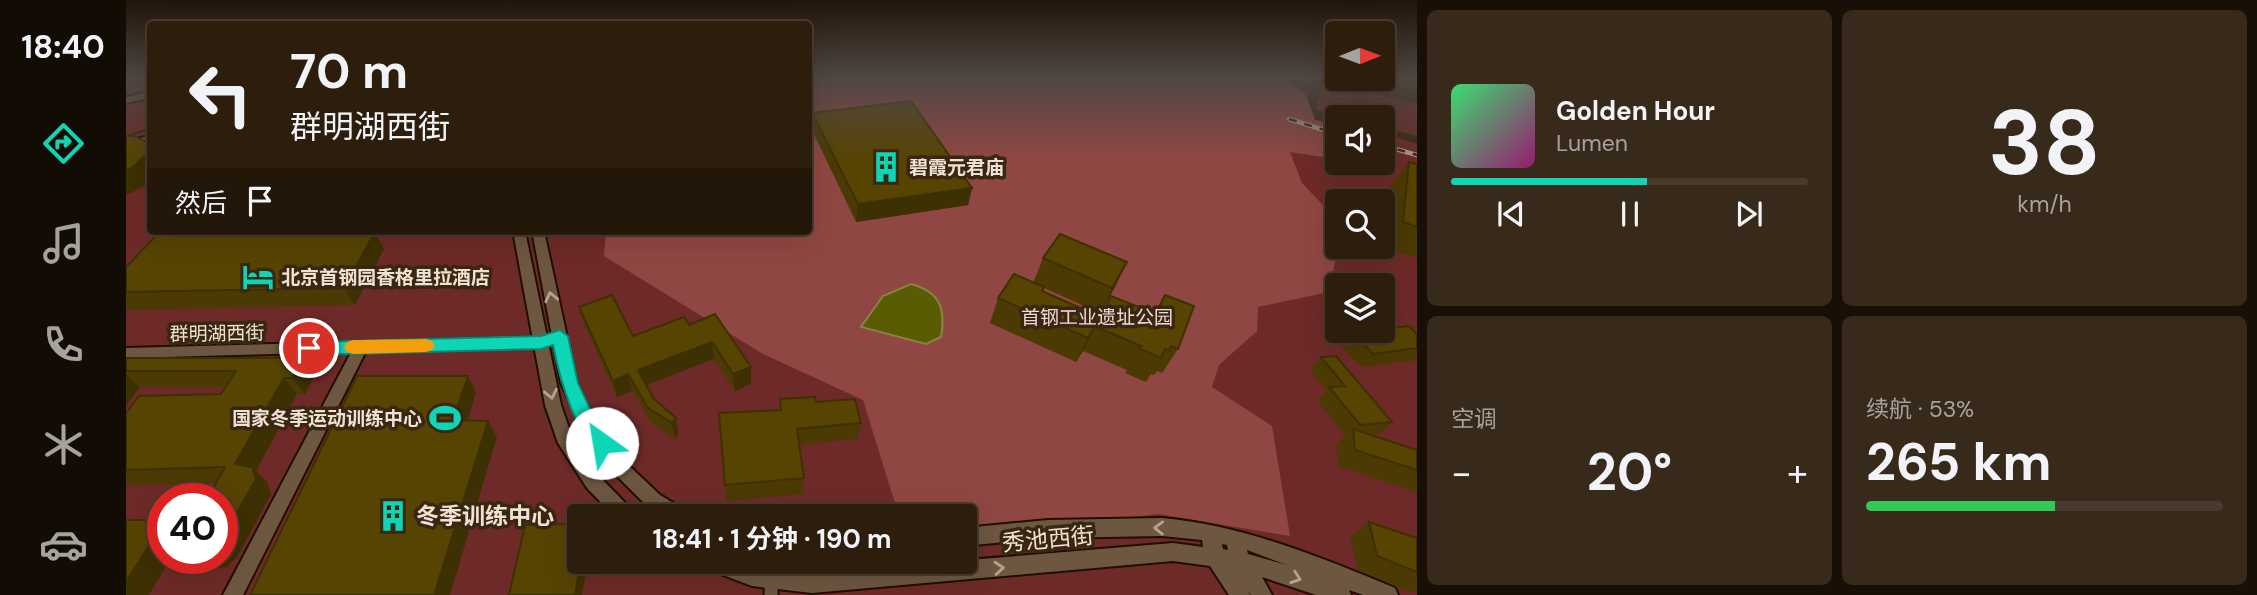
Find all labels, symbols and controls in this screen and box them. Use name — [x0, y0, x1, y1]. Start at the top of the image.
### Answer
north arrow — [1325, 21, 1395, 91]
map controls — [1325, 21, 1395, 343]
text: 18:40 — [21, 26, 105, 68]
text: 70 m — [290, 39, 408, 103]
icon: left — [175, 49, 266, 140]
text: 38 — [1988, 84, 2101, 202]
text: Golden Hour — [1556, 94, 1715, 128]
button: sound — [1325, 105, 1395, 175]
text: 群明湖西街 — [290, 106, 450, 148]
icon: directions — [39, 119, 88, 168]
text: Lumen — [1556, 128, 1628, 158]
building icon: 碧霞元君庙 — [869, 150, 903, 184]
place label: 碧霞元君庙 — [909, 155, 1004, 180]
icon: arrive — [241, 182, 279, 220]
text: 然后 — [175, 186, 227, 220]
button: search — [1325, 189, 1395, 259]
text: km/h — [2017, 189, 2072, 219]
icon: previous — [1492, 195, 1530, 233]
icon: pause — [1611, 195, 1649, 233]
icon: next — [1730, 195, 1768, 233]
icon: music — [39, 219, 88, 268]
hotel icon: 北京首钢园香格里拉酒店 — [241, 260, 275, 294]
place label: 北京首钢园香格里拉酒店 — [281, 265, 490, 290]
button: layers — [1325, 273, 1395, 343]
one-way arrow — [545, 291, 560, 303]
park label: 首钢工业遗址公园 — [1021, 305, 1173, 330]
pin — [279, 318, 339, 378]
icon: phone — [39, 320, 88, 369]
street label: 群明湖西街 — [169, 320, 265, 347]
icon: arrive — [290, 329, 328, 367]
one-way arrow — [543, 388, 558, 400]
text: 续航 · 53% — [1866, 394, 1974, 424]
sports icon: 国家冬季运动训练中心 — [428, 401, 462, 435]
text: 空调 — [1451, 404, 1497, 434]
place label: 国家冬季运动训练中心 — [232, 406, 422, 431]
position arrow — [565, 406, 639, 480]
icon: climate — [39, 420, 88, 469]
text: 265 km — [1866, 428, 2051, 496]
text: 20° — [1587, 438, 1672, 506]
text: − — [1451, 448, 1472, 498]
text: + — [1787, 448, 1808, 498]
speed limit sign: 40 — [147, 483, 238, 574]
building icon: 冬季训练中心 — [376, 499, 410, 533]
place label: 冬季训练中心 — [416, 501, 554, 531]
icon: car — [39, 520, 88, 569]
street label: 秀池西街 — [1001, 520, 1095, 558]
one-way arrow — [1154, 520, 1165, 535]
text: 18:41 · 1 分钟 · 190 m — [653, 522, 891, 556]
one-way arrow — [994, 561, 1005, 576]
one-way arrow — [1290, 570, 1302, 584]

